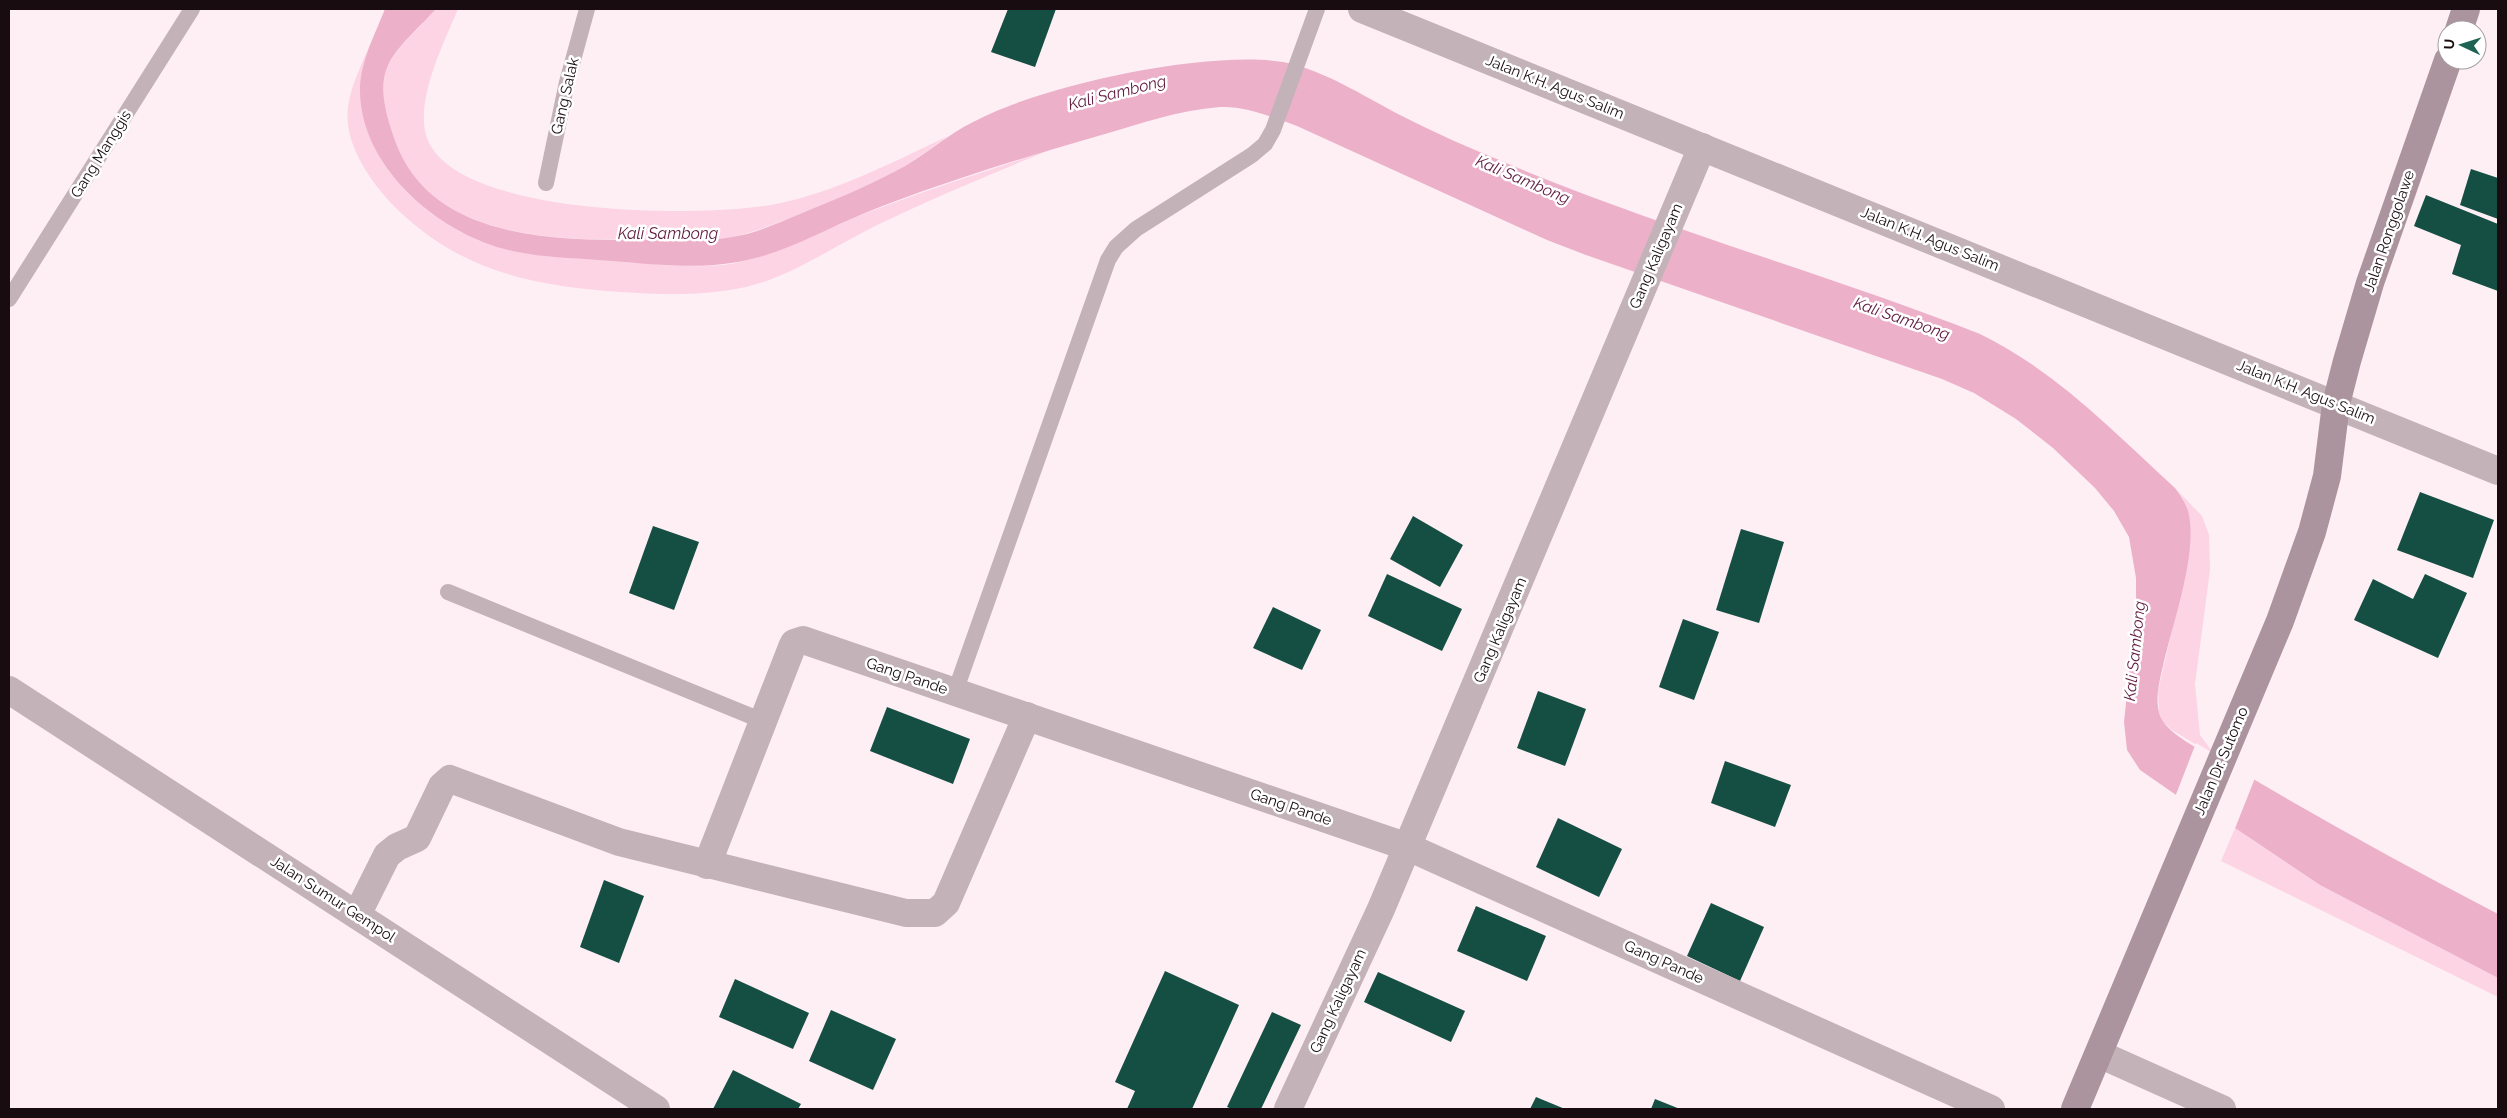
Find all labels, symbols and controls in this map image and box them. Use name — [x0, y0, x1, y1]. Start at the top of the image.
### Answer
north arrow — [2437, 20, 2487, 70]
text: U — [2441, 38, 2457, 50]
street label: Jalan K.H. Agus Salim — [1483, 51, 1627, 123]
street label: Gang Salak — [547, 56, 583, 136]
water label: Kali Sambong — [1066, 71, 1169, 114]
street label: Gang Manggis — [67, 107, 135, 201]
water label: Kali Sambong — [1473, 151, 1573, 208]
street label: Jalan Ronggolawe — [2360, 168, 2418, 294]
street label: Gang Kaligayam — [1626, 200, 1686, 312]
street label: Jalan K.H. Agus Salim — [1858, 203, 2002, 275]
water label: Kali Sambong — [618, 224, 719, 243]
water label: Kali Sambong — [1851, 293, 1953, 344]
street label: Jalan K.H. Agus Salim — [2234, 356, 2378, 428]
street label: Gang Kaligayam — [1470, 574, 1530, 686]
water label: Kali Sambong — [2120, 600, 2149, 702]
street label: Gang Pande — [864, 654, 950, 698]
street label: Jalan Dr. Sutomo — [2190, 704, 2252, 818]
street label: Gang Pande — [1248, 785, 1334, 829]
street label: Jalan Sumur Gempol — [267, 852, 400, 947]
street label: Gang Pande — [1621, 936, 1707, 988]
street label: Gang Kaligayam — [1306, 946, 1370, 1056]

